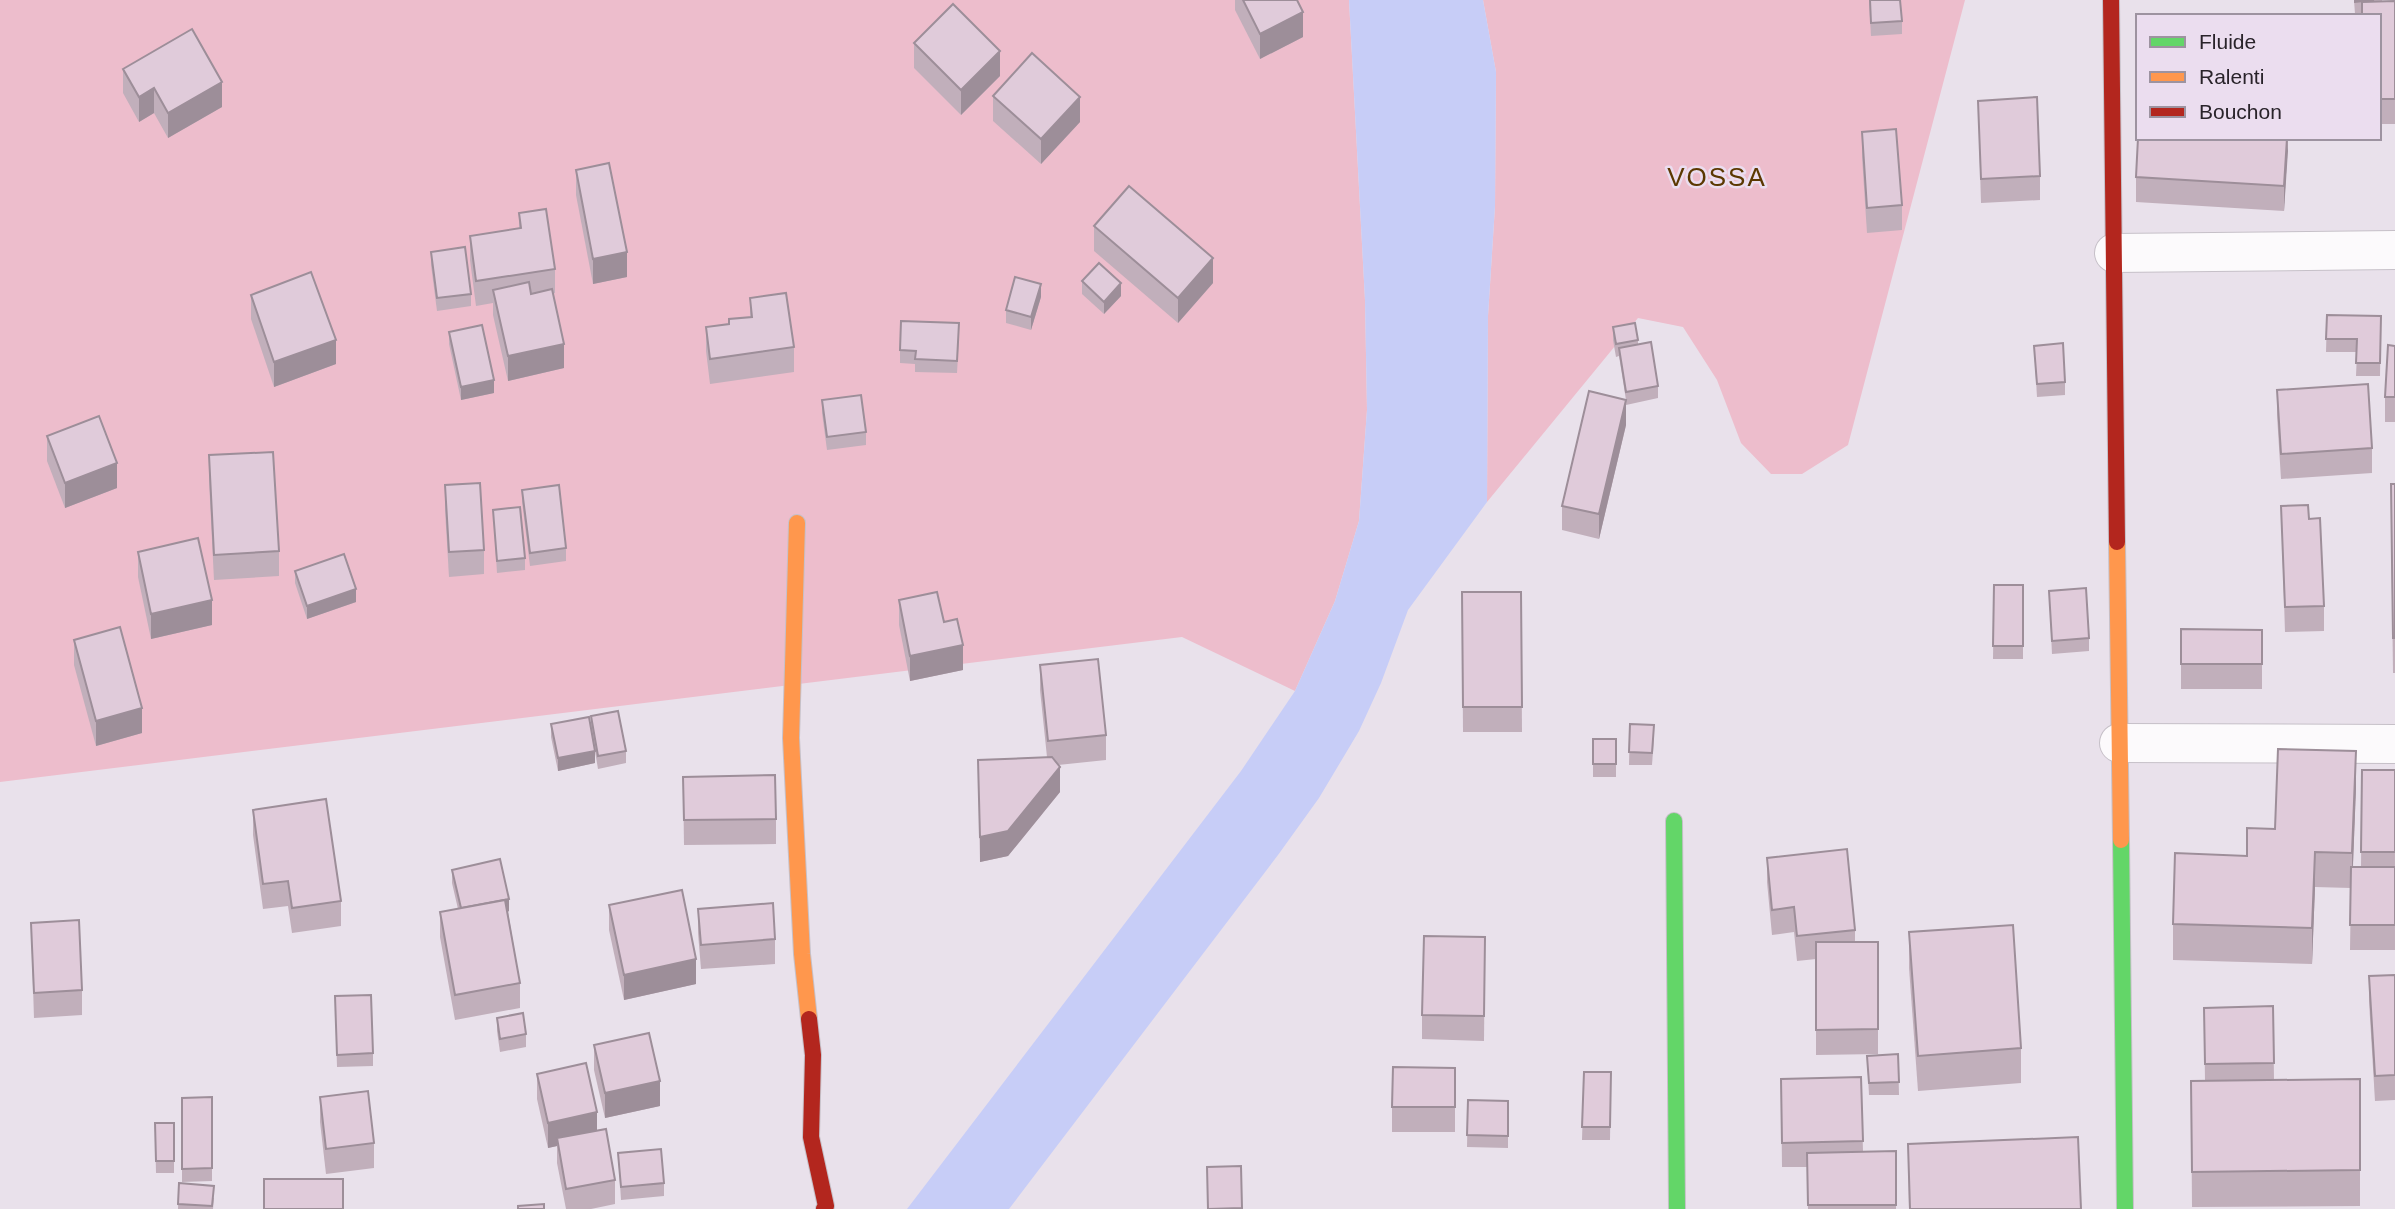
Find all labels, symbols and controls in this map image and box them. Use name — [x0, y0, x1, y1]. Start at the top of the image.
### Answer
legend — [2136, 14, 2381, 140]
text: Fluide — [2199, 30, 2256, 53]
text: Ralenti — [2199, 65, 2264, 88]
text: Bouchon — [2199, 100, 2282, 123]
district label: VOSSA — [1667, 162, 1767, 192]

